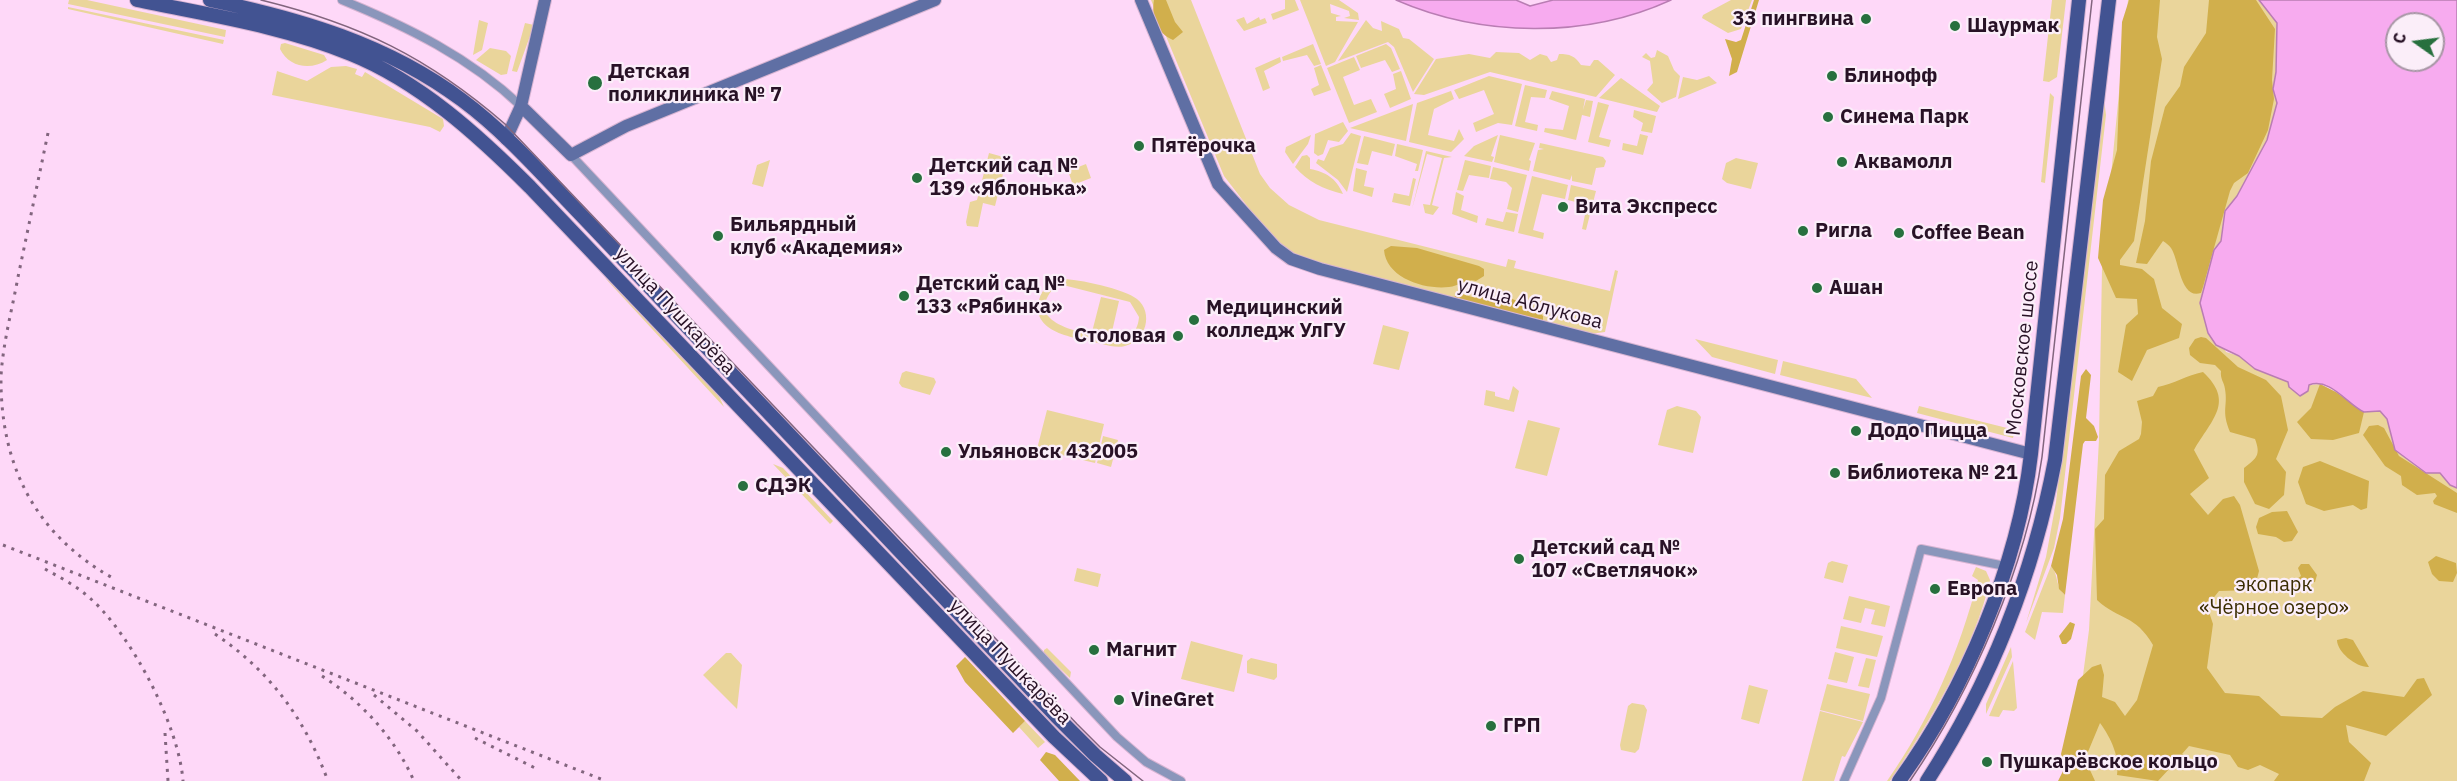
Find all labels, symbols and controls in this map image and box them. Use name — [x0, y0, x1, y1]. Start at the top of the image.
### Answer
place label: 33 пингвина — [1733, 7, 1854, 31]
marker: 33 пингвина — [1859, 12, 1873, 26]
north arrow — [2385, 12, 2445, 72]
place label: Шаурмак — [1967, 14, 2059, 38]
marker: Шаурмак — [1948, 19, 1962, 33]
text: С — [2389, 31, 2410, 46]
place label: Детская поликлиника № 7 — [608, 60, 782, 107]
place label: Блинофф — [1844, 64, 1937, 88]
marker: Блинофф — [1825, 69, 1839, 83]
marker: Детская поликлиника № 7 — [586, 74, 604, 92]
place label: Синема Парк — [1840, 105, 1969, 129]
marker: Синема Парк — [1821, 110, 1835, 124]
place label: Пятёрочка — [1151, 134, 1256, 158]
marker: Пятёрочка — [1132, 139, 1146, 153]
place label: Аквамолл — [1854, 150, 1952, 174]
place label: Детский сад № 139 «Яблонька» — [929, 154, 1087, 201]
marker: Аквамолл — [1835, 155, 1849, 169]
marker: Детский сад № 139 «Яблонька» — [910, 171, 924, 185]
place label: Вита Экспресс — [1575, 195, 1718, 219]
marker: Вита Экспресс — [1556, 200, 1570, 214]
place label: Бильярдный клуб «Академия» — [730, 213, 903, 260]
place label: Ригла — [1815, 219, 1872, 243]
place label: Coffee Bean — [1911, 221, 2025, 245]
marker: Ригла — [1796, 224, 1810, 238]
marker: Coffee Bean — [1892, 226, 1906, 240]
marker: Бильярдный клуб «Академия» — [711, 229, 725, 243]
street label: улица Пушкарёва — [610, 242, 740, 380]
street label: Московское шоссе — [2002, 259, 2044, 437]
place label: Детский сад № 133 «Рябинка» — [916, 272, 1065, 319]
street label: улица Аблукова — [1455, 273, 1605, 335]
place label: Ашан — [1829, 276, 1883, 300]
marker: Ашан — [1810, 281, 1824, 295]
marker: Детский сад № 133 «Рябинка» — [897, 289, 911, 303]
place label: Медицинский колледж УлГУ — [1206, 296, 1346, 343]
marker: Медицинский колледж УлГУ — [1187, 313, 1201, 327]
place label: Столовая — [1074, 324, 1166, 348]
marker: Столовая — [1171, 329, 1185, 343]
place label: Додо Пицца — [1868, 419, 1987, 443]
marker: Додо Пицца — [1849, 424, 1863, 438]
place label: Ульяновск 432005 — [958, 440, 1138, 464]
marker: Ульяновск 432005 — [939, 445, 953, 459]
place label: Библиотека № 21 — [1847, 461, 2018, 485]
marker: Библиотека № 21 — [1828, 466, 1842, 480]
place label: СДЭК — [755, 474, 811, 498]
marker: СДЭК — [736, 479, 750, 493]
place label: Детский сад № 107 «Светлячок» — [1531, 536, 1698, 583]
marker: Детский сад № 107 «Светлячок» — [1512, 552, 1526, 566]
park label: экопарк «Чёрное озеро» — [2199, 573, 2349, 620]
place label: Европа — [1947, 577, 2017, 601]
marker: Европа — [1928, 582, 1942, 596]
street label: улица Пушкарёва — [944, 594, 1076, 730]
place label: Магнит — [1106, 638, 1177, 662]
marker: Магнит — [1087, 643, 1101, 657]
place label: VineGret — [1131, 688, 1214, 712]
marker: VineGret — [1112, 693, 1126, 707]
place label: ГРП — [1503, 714, 1541, 738]
marker: ГРП — [1484, 719, 1498, 733]
place label: Пушкарёвское кольцо — [1999, 750, 2218, 774]
marker: Пушкарёвское кольцо — [1980, 755, 1994, 769]

